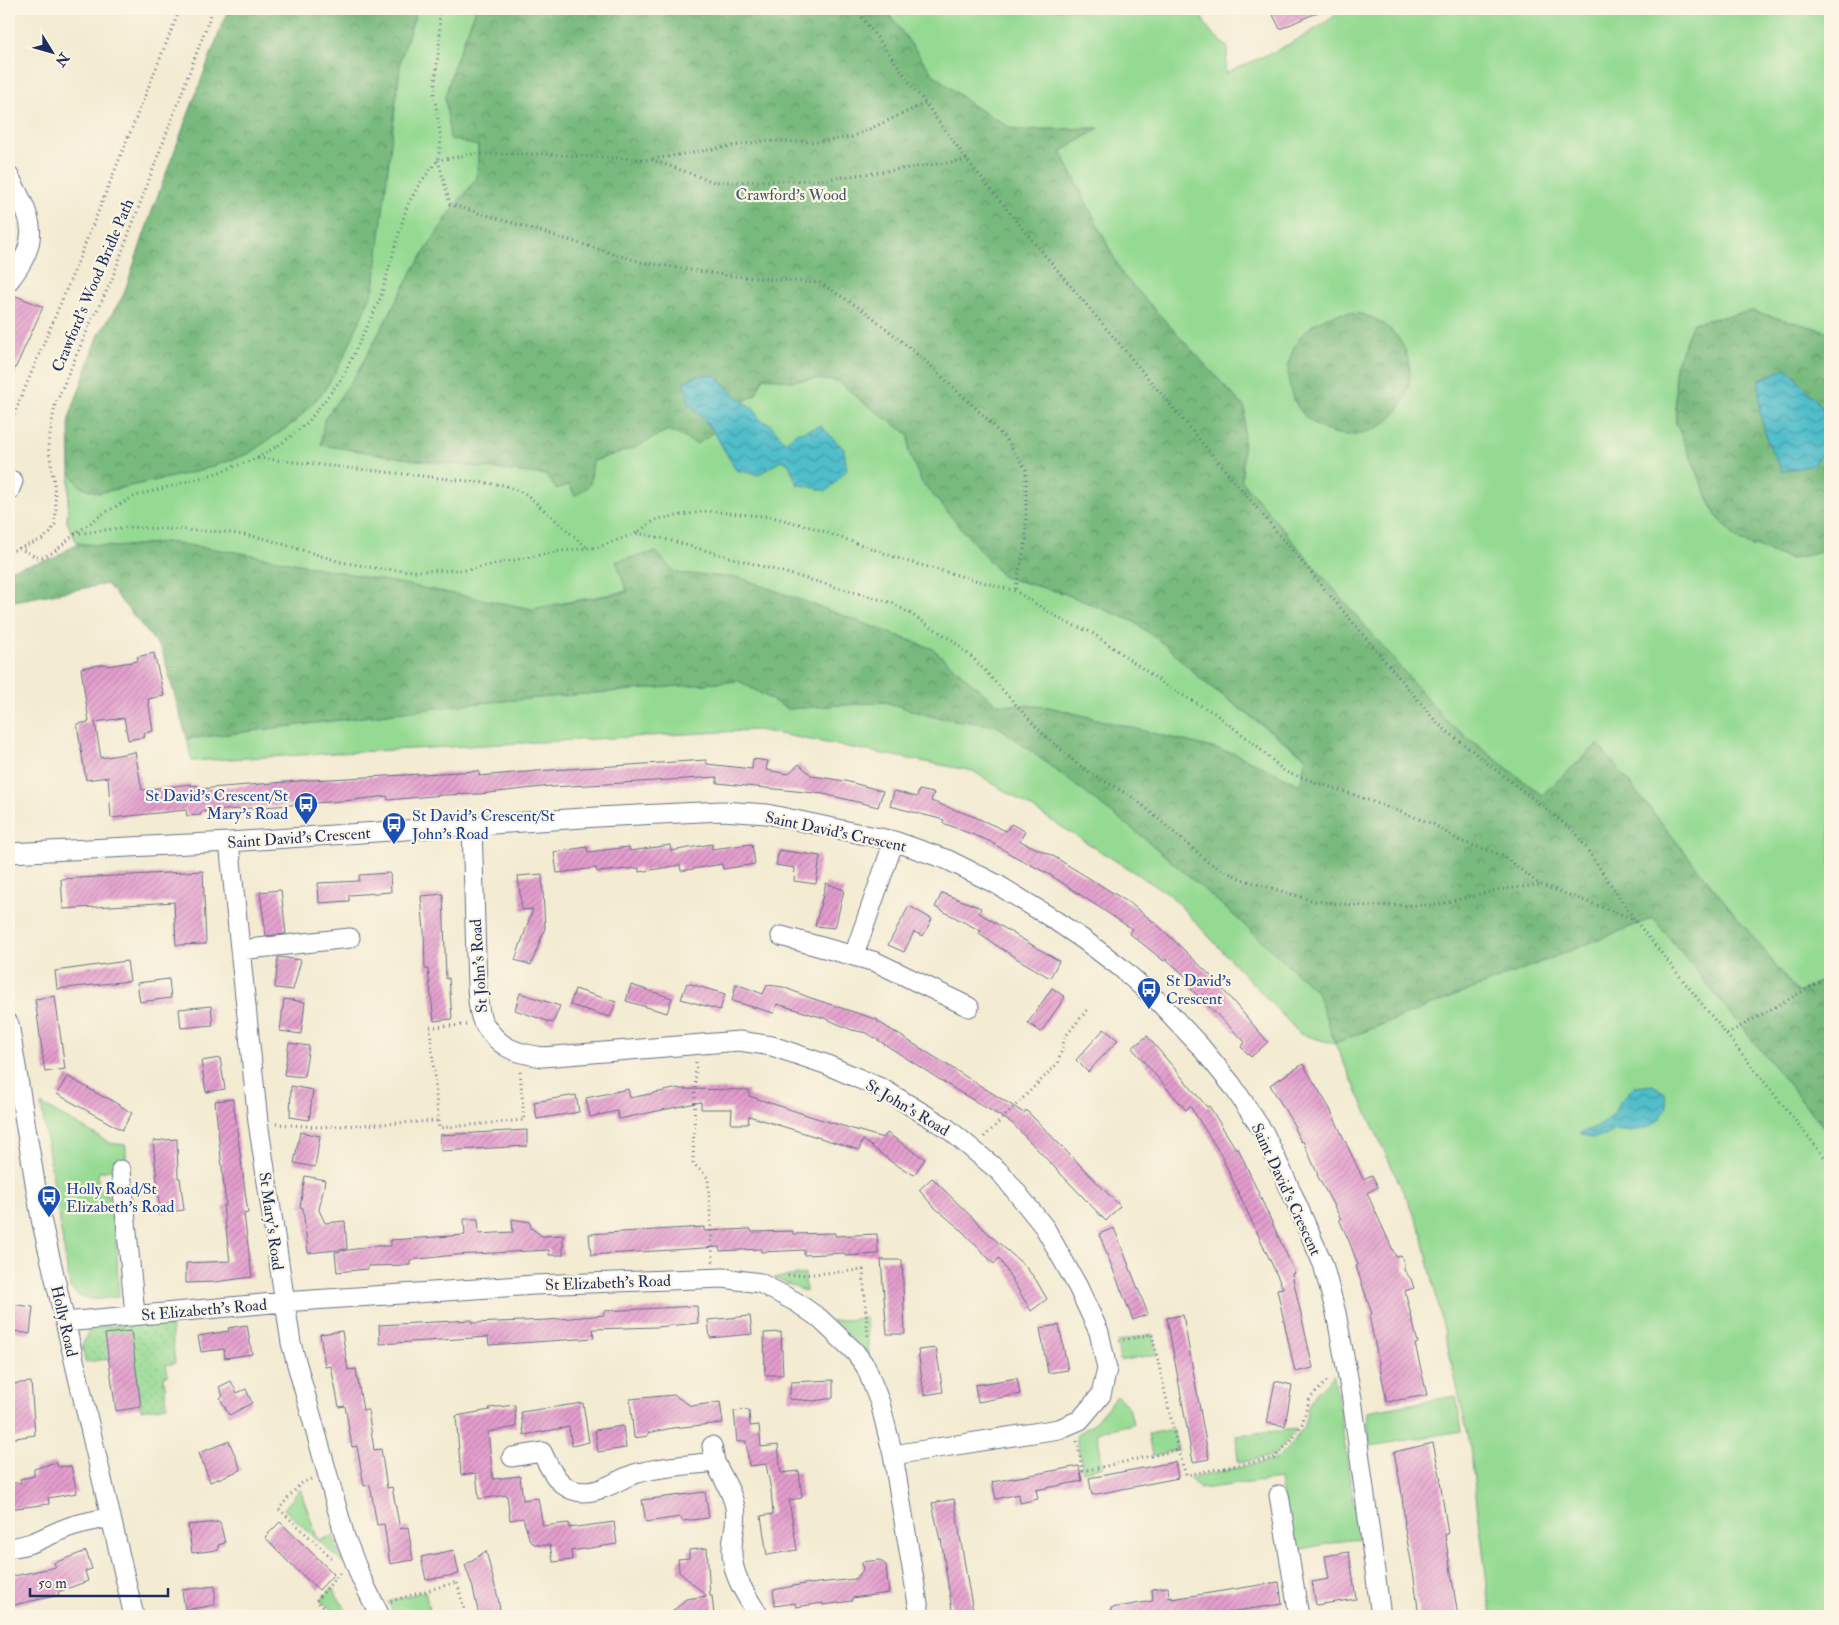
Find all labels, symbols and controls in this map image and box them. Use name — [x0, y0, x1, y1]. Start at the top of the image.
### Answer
north arrow — [28, 28, 78, 78]
text: N — [51, 49, 73, 70]
park label: Crawford's Wood — [735, 185, 847, 205]
street label: Crawford's Wood Bridle Path — [47, 195, 139, 375]
place label: St David's Crescent/St Mary's Road — [145, 786, 288, 824]
bus stop icon: St David's Crescent/St Mary's Road — [293, 791, 319, 825]
place label: St David's Crescent/St John's Road — [411, 806, 555, 845]
street label: Saint David's Crescent — [764, 807, 908, 857]
bus stop icon: St David's Crescent/St John's Road — [381, 811, 407, 845]
street label: Saint David's Crescent — [227, 823, 371, 853]
street label: St John's Road — [466, 918, 493, 1014]
place label: St David's Crescent — [1166, 971, 1231, 1009]
bus stop icon: St David's Crescent — [1136, 976, 1162, 1010]
street label: St John's Road — [862, 1075, 953, 1142]
street label: Saint David's Crescent — [1247, 1120, 1325, 1259]
street label: St Mary's Road — [254, 1171, 288, 1272]
place label: Holly Road/St Elizabeth's Road — [66, 1179, 175, 1217]
bus stop icon: Holly Road/St Elizabeth's Road — [36, 1184, 62, 1218]
street label: St Elizabeth's Road — [545, 1271, 671, 1295]
street label: Holly Road — [46, 1284, 82, 1359]
street label: St Elizabeth's Road — [141, 1295, 268, 1325]
scale bar — [30, 1565, 168, 1597]
text: 50 m — [38, 1574, 67, 1593]

